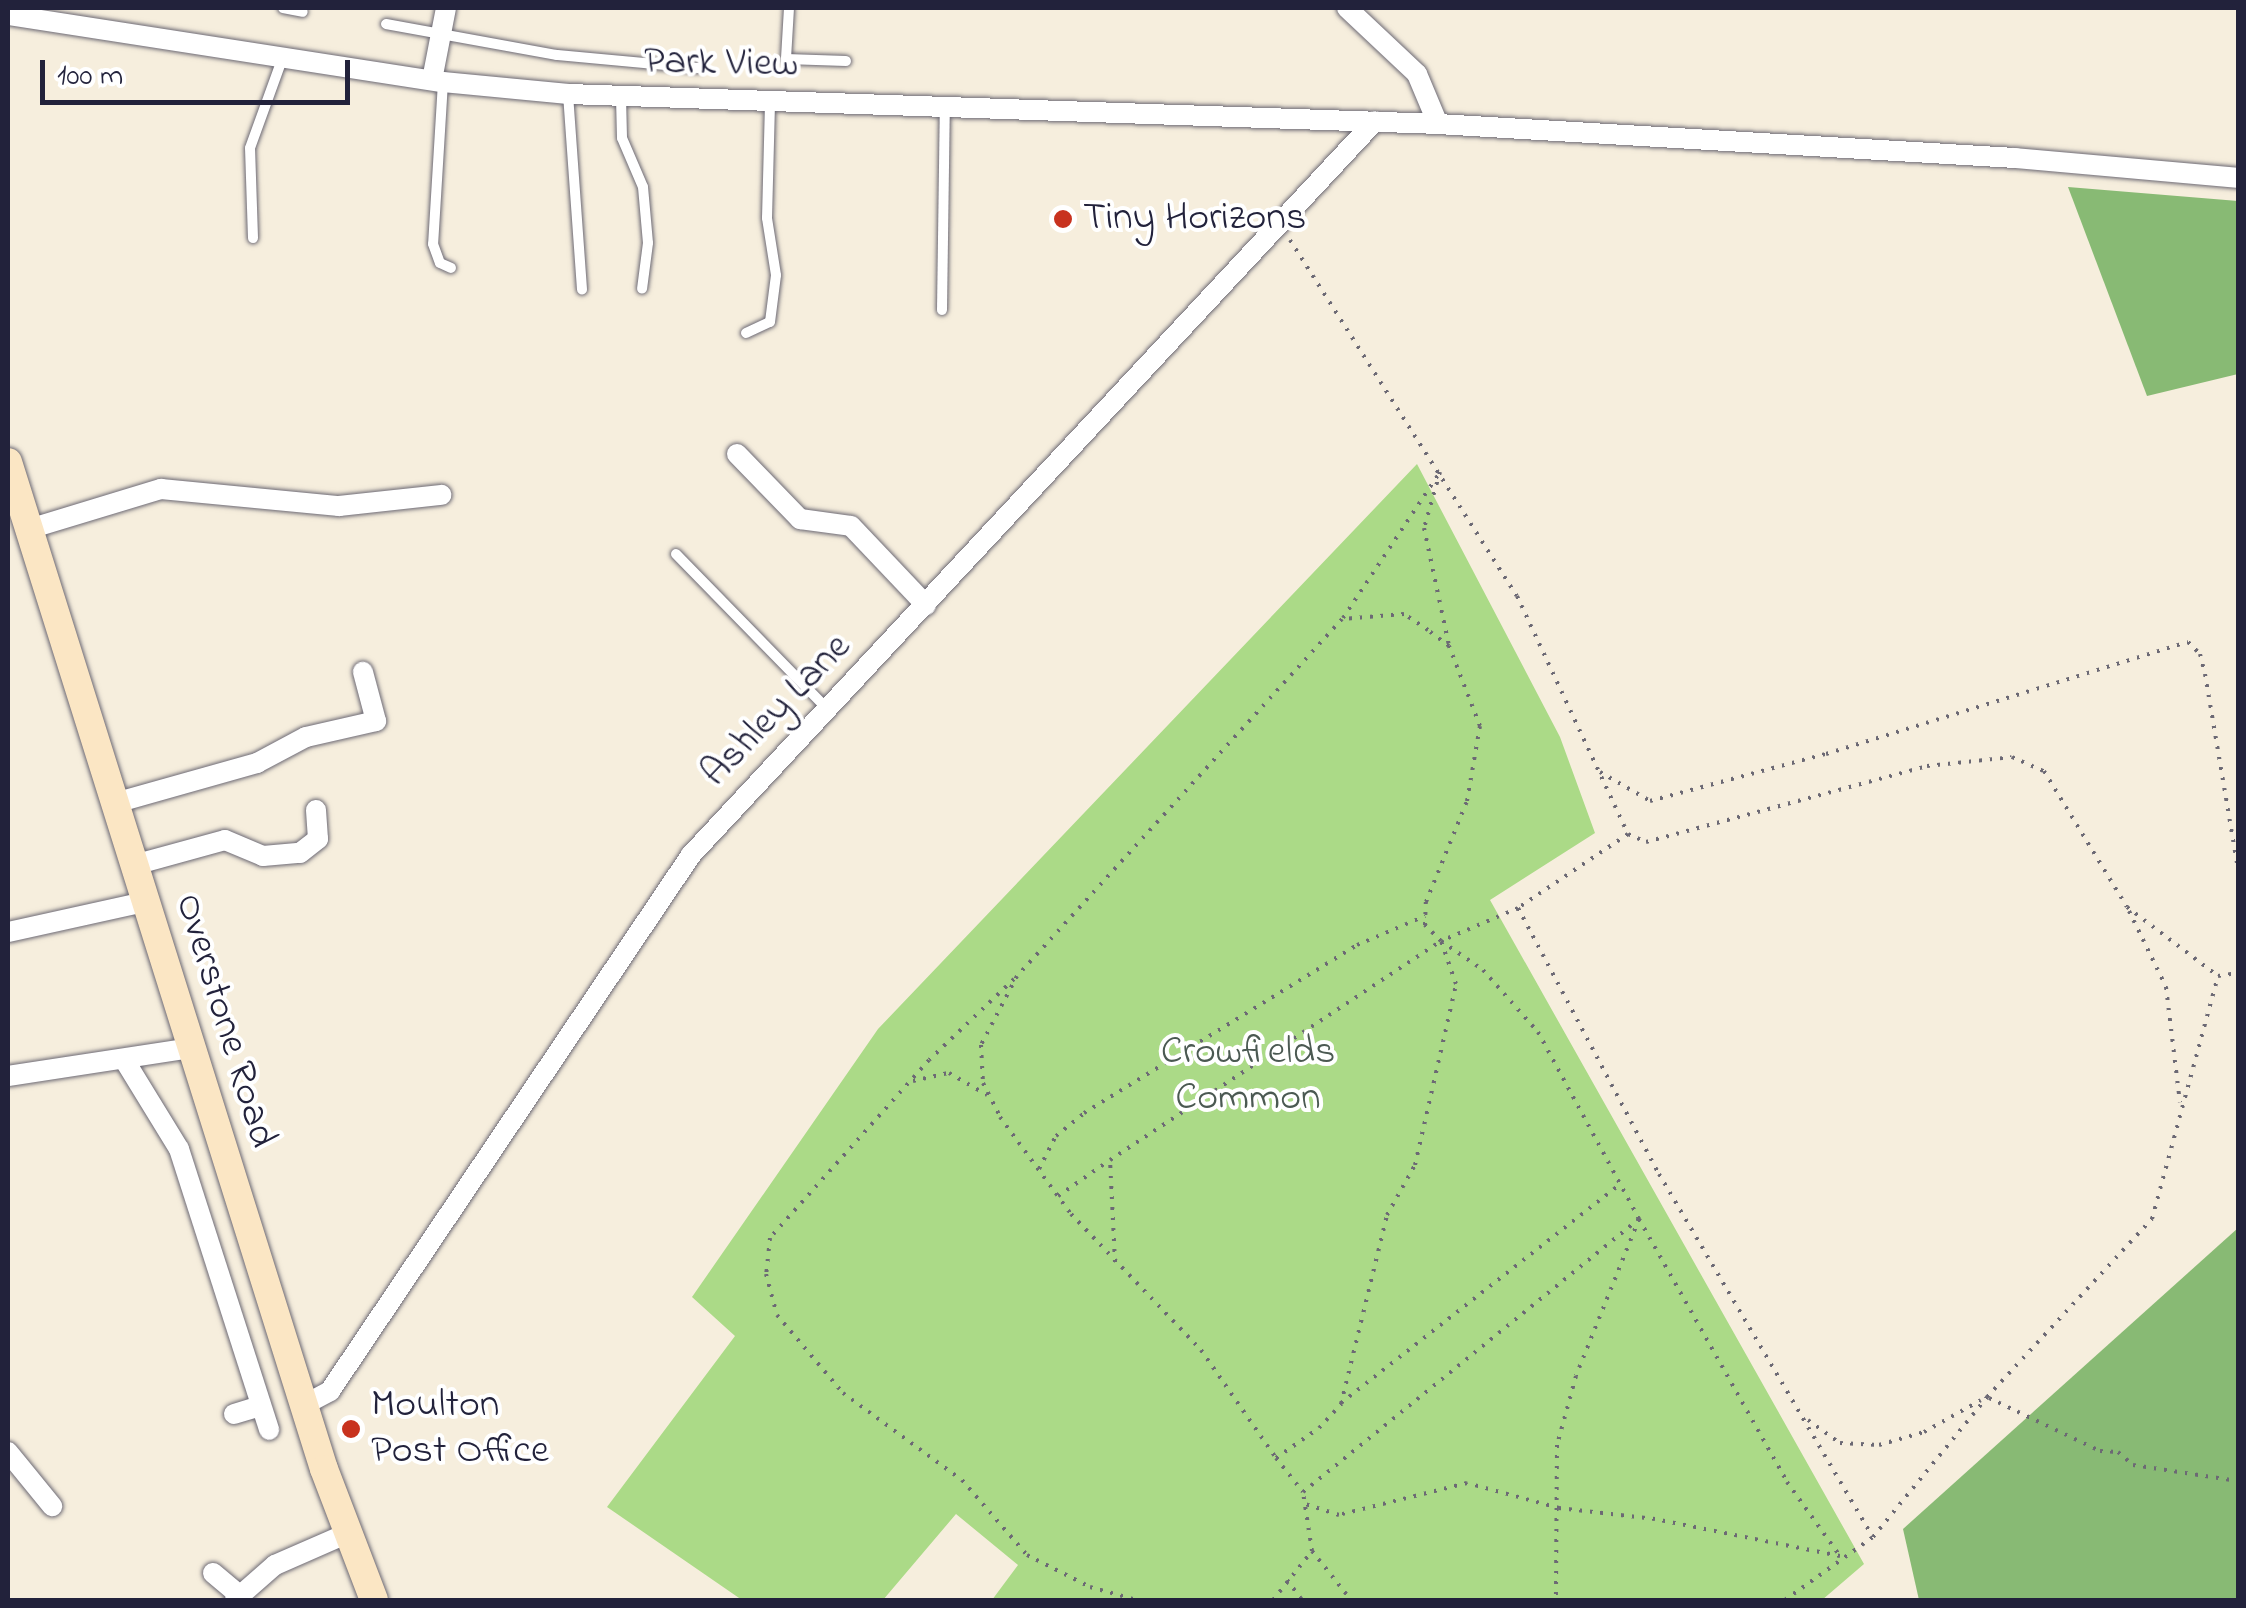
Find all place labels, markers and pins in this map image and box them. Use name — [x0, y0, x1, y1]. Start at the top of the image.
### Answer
place label: Tiny Horizons — [1083, 195, 1306, 243]
marker: Tiny Horizons — [1052, 208, 1074, 230]
place label: Moulton Post Office — [371, 1382, 549, 1476]
marker: Moulton Post Office — [340, 1418, 362, 1440]

